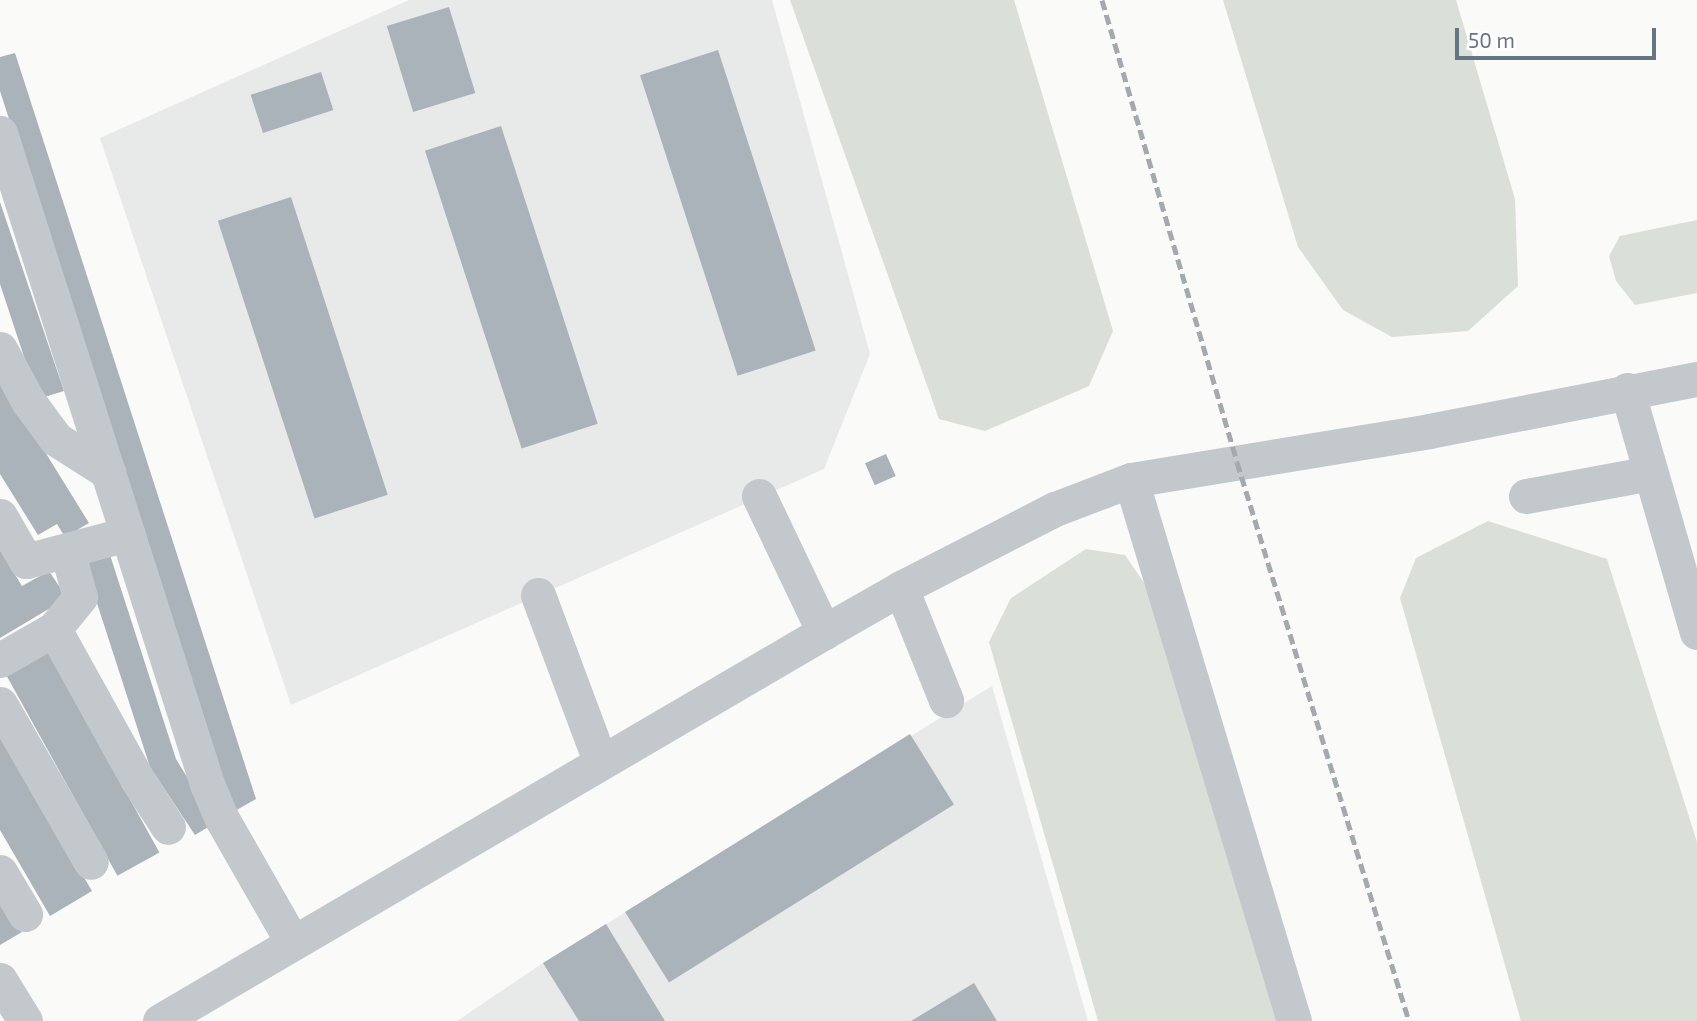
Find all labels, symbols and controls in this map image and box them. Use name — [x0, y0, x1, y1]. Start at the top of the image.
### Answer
scale bar — [1459, 14, 1660, 58]
text: 50 m — [1468, 27, 1515, 52]

